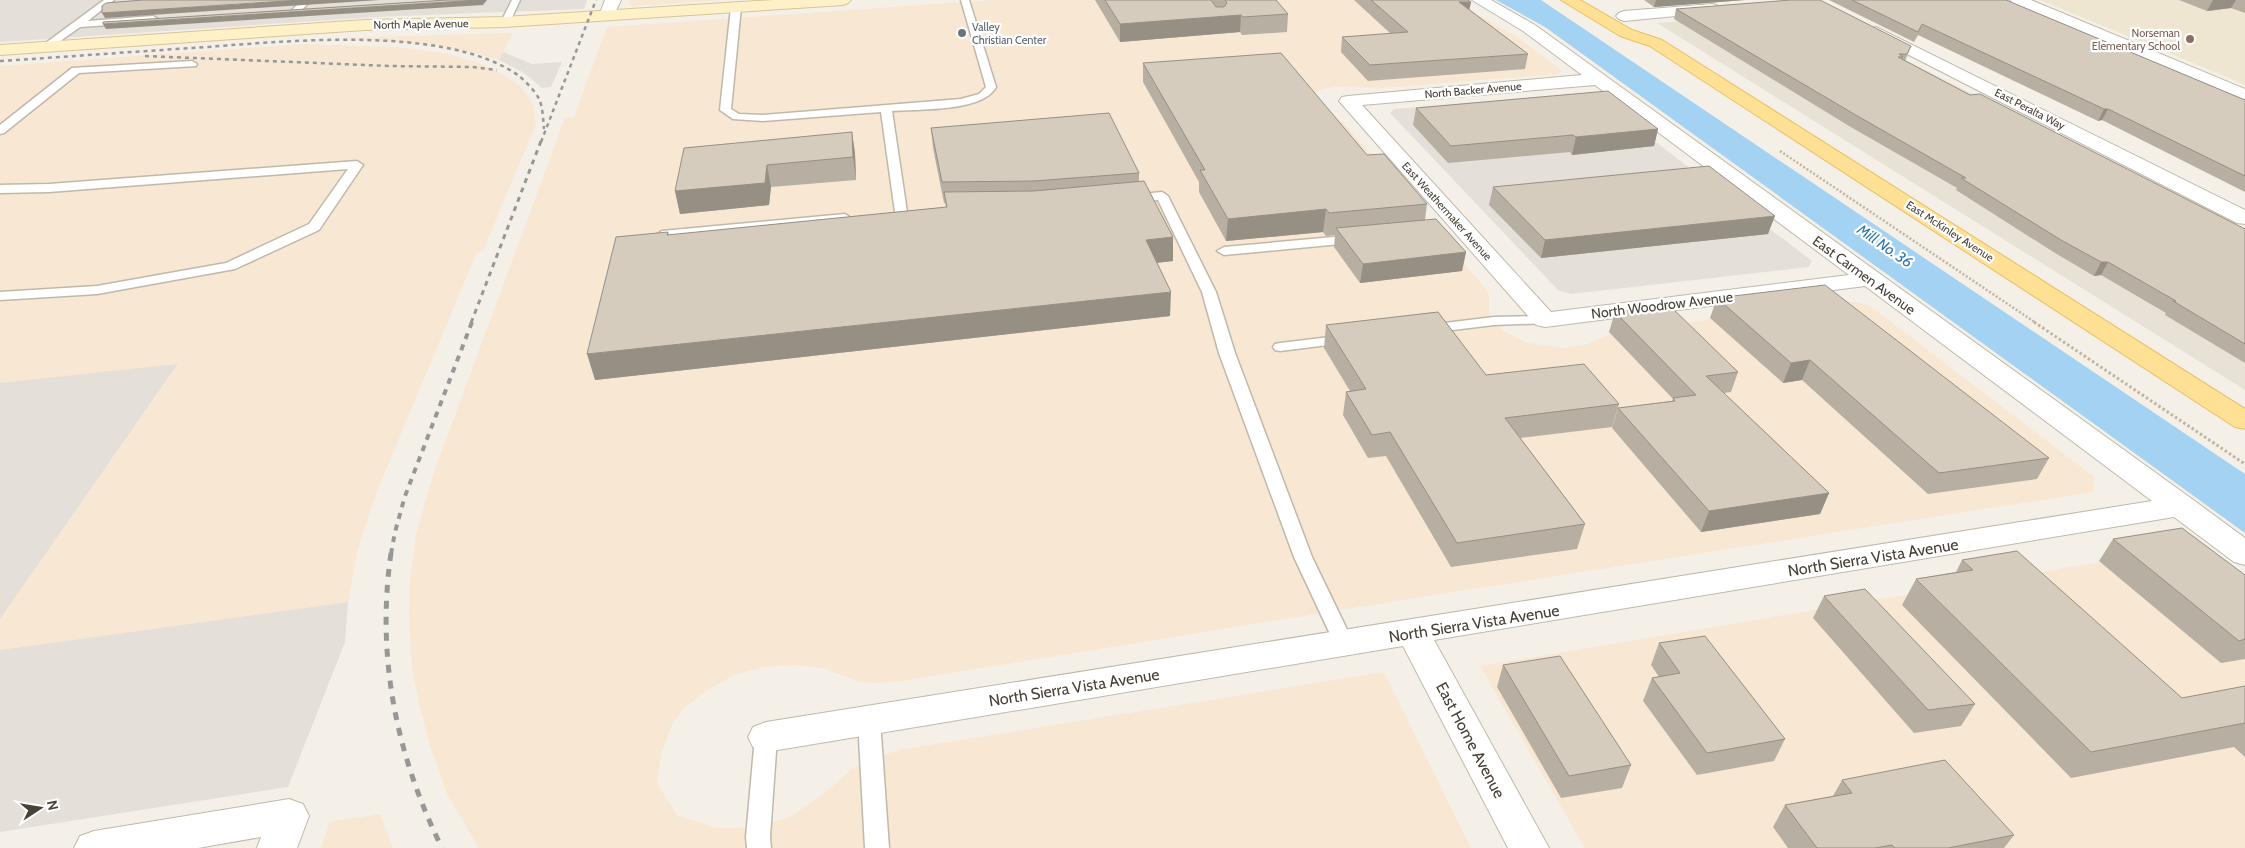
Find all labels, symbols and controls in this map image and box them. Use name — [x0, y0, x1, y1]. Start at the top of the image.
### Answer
street label: North Maple Avenue — [373, 16, 469, 32]
place label: Valley Christian Center — [972, 20, 1047, 47]
place label: Norseman Elementary School — [2092, 26, 2180, 53]
marker: Valley Christian Center — [956, 27, 968, 39]
marker: Norseman Elementary School — [2184, 33, 2196, 45]
street label: North Backer Avenue — [1424, 79, 1522, 101]
street label: East Peralta Way — [1992, 85, 2068, 133]
street label: East Weathermaker Avenue — [1399, 159, 1495, 263]
street label: East McKinley Avenue — [1903, 197, 1997, 265]
water label: Mill No. 36 — [1853, 220, 1916, 272]
street label: East Carmen Avenue — [1809, 232, 1919, 318]
street label: North Woodrow Avenue — [1590, 287, 1734, 323]
street label: North Sierra Vista Avenue — [1786, 535, 1960, 580]
street label: North Sierra Vista Avenue — [1387, 601, 1561, 646]
street label: North Sierra Vista Avenue — [987, 665, 1161, 710]
street label: East Home Avenue — [1432, 679, 1509, 801]
north arrow — [15, 783, 65, 833]
text: N — [43, 799, 63, 812]

